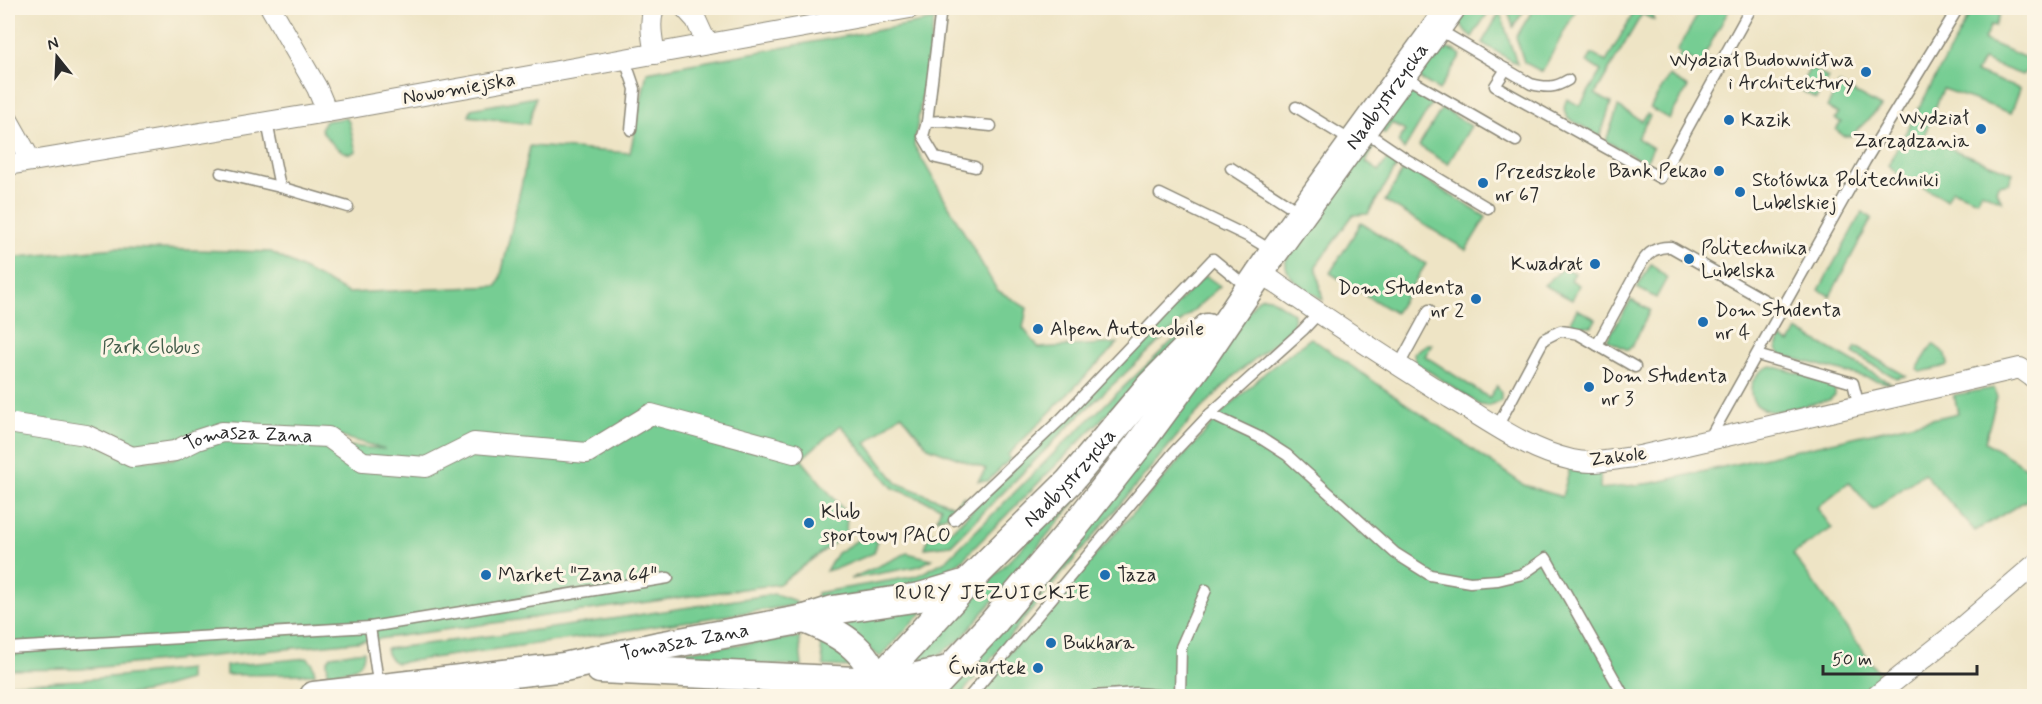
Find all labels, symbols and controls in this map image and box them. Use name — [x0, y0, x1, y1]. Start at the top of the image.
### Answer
north arrow — [27, 27, 87, 87]
text: N — [45, 33, 61, 56]
street label: Nadbystrzycka — [1339, 37, 1435, 155]
place label: Wydział Budownictwa i Architektury — [1669, 47, 1854, 97]
marker: Wydział Budownictwa i Architektury — [1859, 65, 1873, 79]
street label: Nowomiejska — [401, 66, 517, 112]
place label: Wydział Zarządzania — [1853, 105, 1970, 155]
place label: Kazik — [1741, 107, 1791, 134]
marker: Kazik — [1722, 113, 1736, 127]
marker: Wydział Zarządzania — [1974, 122, 1988, 136]
place label: Bank Pekao — [1609, 158, 1707, 185]
place label: Przedszkole nr 67 — [1495, 159, 1596, 209]
marker: Bank Pekao — [1712, 164, 1726, 178]
place label: Stołówka Politechniki Lubelskiej — [1752, 167, 1939, 217]
marker: Przedszkole nr 67 — [1476, 176, 1490, 190]
marker: Stołówka Politechniki Lubelskiej — [1733, 185, 1747, 199]
place label: Politechnika Lubelska — [1701, 235, 1807, 285]
place label: Kwadrat — [1511, 251, 1583, 278]
marker: Politechnika Lubelska — [1682, 252, 1696, 266]
marker: Kwadrat — [1588, 257, 1602, 271]
place label: Dom Studenta nr 2 — [1338, 275, 1464, 325]
marker: Dom Studenta nr 2 — [1469, 292, 1483, 306]
place label: Dom Studenta nr 4 — [1715, 297, 1841, 347]
marker: Dom Studenta nr 4 — [1696, 315, 1710, 329]
place label: Alpen Automobile — [1050, 316, 1204, 343]
marker: Alpen Automobile — [1031, 322, 1045, 336]
park label: Park Globus — [102, 334, 200, 361]
place label: Dom Studenta nr 3 — [1601, 363, 1727, 413]
marker: Dom Studenta nr 3 — [1582, 380, 1596, 394]
street label: Tomasza Zana — [179, 418, 313, 458]
street label: Nadbystrzycka — [1017, 422, 1122, 533]
street label: Zakole — [1588, 440, 1648, 474]
place label: Klub sportowy PACO — [821, 499, 951, 549]
marker: Klub sportowy PACO — [802, 516, 816, 530]
place label: Market "Zana 64" — [498, 562, 657, 589]
place label: Taza — [1117, 562, 1157, 589]
marker: Market "Zana 64" — [479, 568, 493, 582]
marker: Taza — [1098, 568, 1112, 582]
district label: RURY JEZUICKIE — [895, 579, 1091, 607]
street label: Tomasza Zana — [618, 616, 751, 668]
place label: Bukhara — [1063, 630, 1136, 657]
marker: Bukhara — [1044, 636, 1058, 650]
scale bar — [1823, 638, 1978, 676]
text: 50 m — [1832, 648, 1872, 672]
place label: Ćwiartek — [948, 654, 1026, 682]
marker: Ćwiartek — [1031, 661, 1045, 675]

